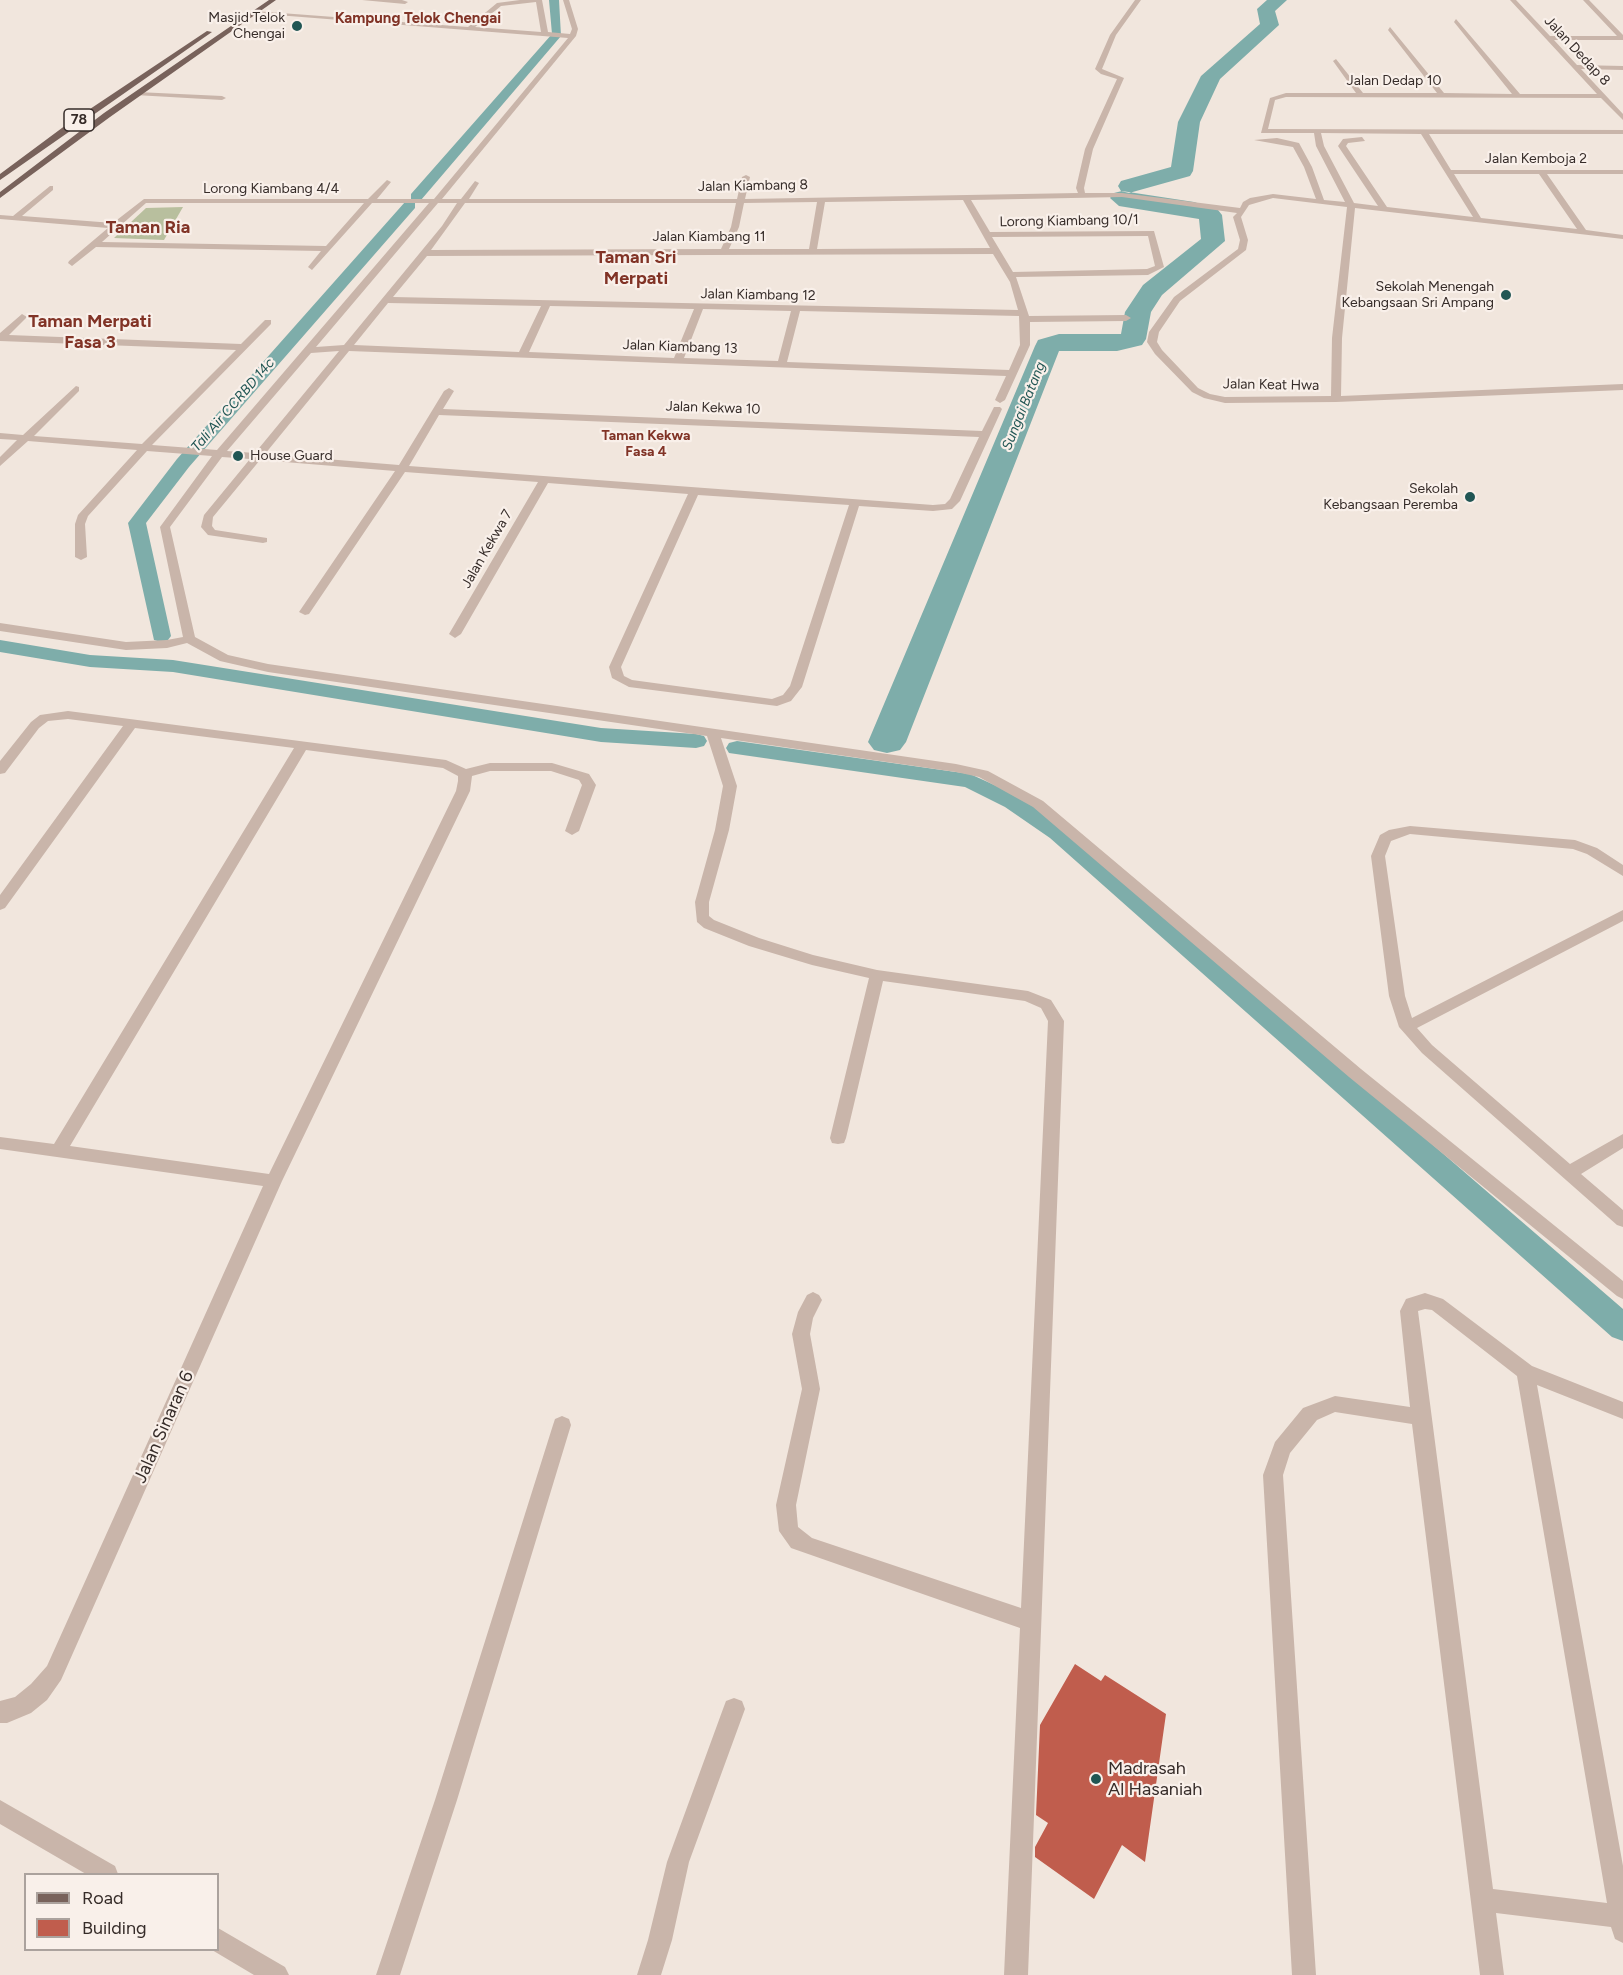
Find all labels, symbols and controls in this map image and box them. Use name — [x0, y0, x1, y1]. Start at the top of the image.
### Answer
place label: Masjid Telok Chengai — [208, 10, 285, 42]
district label: Kampung Telok Chengai — [335, 10, 501, 28]
street label: Jalan Dedap 8 — [1541, 13, 1613, 89]
marker: Masjid Telok Chengai — [290, 19, 304, 33]
street label: Jalan Dedap 10 — [1347, 73, 1441, 89]
road number: 78 — [64, 109, 94, 131]
street label: Jalan Kemboja 2 — [1485, 151, 1587, 167]
street label: Jalan Kiambang 8 — [698, 177, 808, 195]
street label: Lorong Kiambang 4/4 — [203, 181, 339, 197]
street label: Lorong Kiambang 10/1 — [999, 211, 1139, 231]
district label: Taman Ria — [106, 217, 190, 239]
street label: Jalan Kiambang 11 — [652, 229, 766, 245]
district label: Taman Sri Merpati — [595, 247, 677, 290]
place label: Sekolah Menengah Kebangsaan Sri Ampang — [1342, 279, 1494, 312]
street label: Jalan Kiambang 12 — [700, 286, 816, 304]
marker: Sekolah Menengah Kebangsaan Sri Ampang — [1499, 288, 1513, 302]
district label: Taman Merpati Fasa 3 — [28, 311, 152, 354]
street label: Jalan Kiambang 13 — [622, 337, 738, 357]
water label: Tali Air CCRBD 14c — [188, 355, 278, 455]
water label: Sungai Batang — [999, 359, 1049, 453]
street label: Jalan Keat Hwa — [1223, 376, 1319, 394]
street label: Jalan Kekwa 10 — [665, 398, 761, 418]
district label: Taman Kekwa Fasa 4 — [602, 428, 690, 460]
place label: House Guard — [250, 448, 333, 464]
marker: House Guard — [231, 449, 245, 463]
place label: Sekolah Kebangsaan Peremba — [1323, 481, 1458, 514]
marker: Sekolah Kebangsaan Peremba — [1463, 490, 1477, 504]
street label: Jalan Kekwa 7 — [458, 507, 516, 591]
street label: Jalan Sinaran 6 — [130, 1368, 198, 1486]
place label: Madrasah Al Hasaniah — [1108, 1758, 1202, 1800]
marker: Madrasah Al Hasaniah — [1089, 1772, 1103, 1786]
legend — [24, 1873, 219, 1951]
text: Road — [82, 1887, 123, 1909]
text: Building — [82, 1917, 147, 1939]

